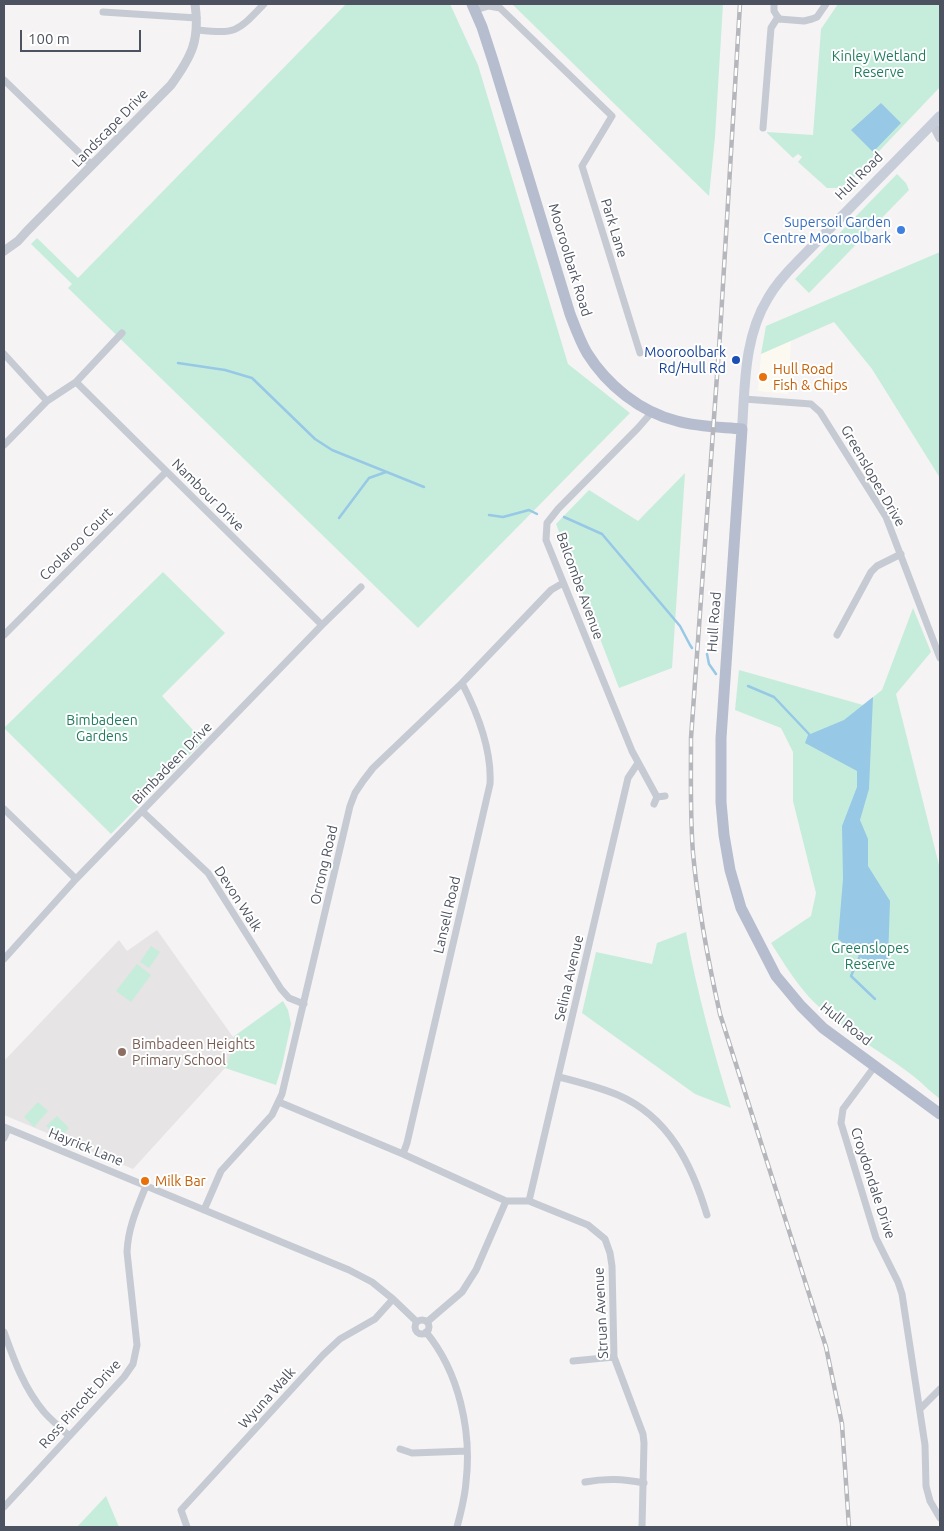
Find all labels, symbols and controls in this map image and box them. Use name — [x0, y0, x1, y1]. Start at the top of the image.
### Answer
scale bar — [22, 20, 144, 52]
text: 100 m — [28, 30, 70, 47]
park label: Kinley Wetland Reserve — [832, 48, 926, 80]
street label: Landscape Drive — [68, 85, 152, 171]
street label: Hull Road — [832, 149, 886, 203]
street label: Park Lane — [597, 196, 631, 260]
street label: Mooroolbark Road — [545, 202, 595, 318]
place label: Supersoil Garden Centre Mooroolbark — [763, 214, 891, 246]
marker: Supersoil Garden Centre Mooroolbark — [895, 224, 907, 236]
place label: Mooroolbark Rd/Hull Rd — [644, 344, 726, 377]
marker: Mooroolbark Rd/Hull Rd — [730, 354, 742, 366]
place label: Hull Road Fish & Chips — [773, 361, 848, 394]
marker: Hull Road Fish & Chips — [757, 371, 769, 383]
street label: Greenslopes Drive — [837, 422, 909, 530]
street label: Nambour Drive — [168, 455, 248, 535]
street label: Coolaroo Court — [36, 504, 116, 584]
street label: Balcombe Avenue — [553, 530, 607, 642]
street label: Hull Road — [704, 591, 724, 653]
park label: Bimbadeen Gardens — [66, 712, 138, 744]
street label: Bimbadeen Drive — [129, 718, 215, 808]
street label: Orrong Road — [307, 824, 341, 906]
street label: Devon Walk — [211, 863, 265, 935]
street label: Lansell Road — [430, 875, 464, 955]
street label: Selina Avenue — [551, 933, 587, 1023]
park label: Greenslopes Reserve — [831, 940, 909, 972]
street label: Hull Road — [817, 999, 875, 1049]
place label: Bimbadeen Heights Primary School — [132, 1036, 255, 1068]
marker: Bimbadeen Heights Primary School — [116, 1046, 128, 1058]
street label: Hayrick Lane — [46, 1124, 126, 1170]
street label: Croydondale Drive — [847, 1125, 899, 1241]
place label: Milk Bar — [155, 1173, 206, 1189]
marker: Milk Bar — [139, 1175, 151, 1187]
street label: Struan Avenue — [590, 1267, 612, 1359]
street label: Ross Pincott Drive — [36, 1356, 124, 1452]
street label: Wyuna Walk — [235, 1364, 299, 1432]

